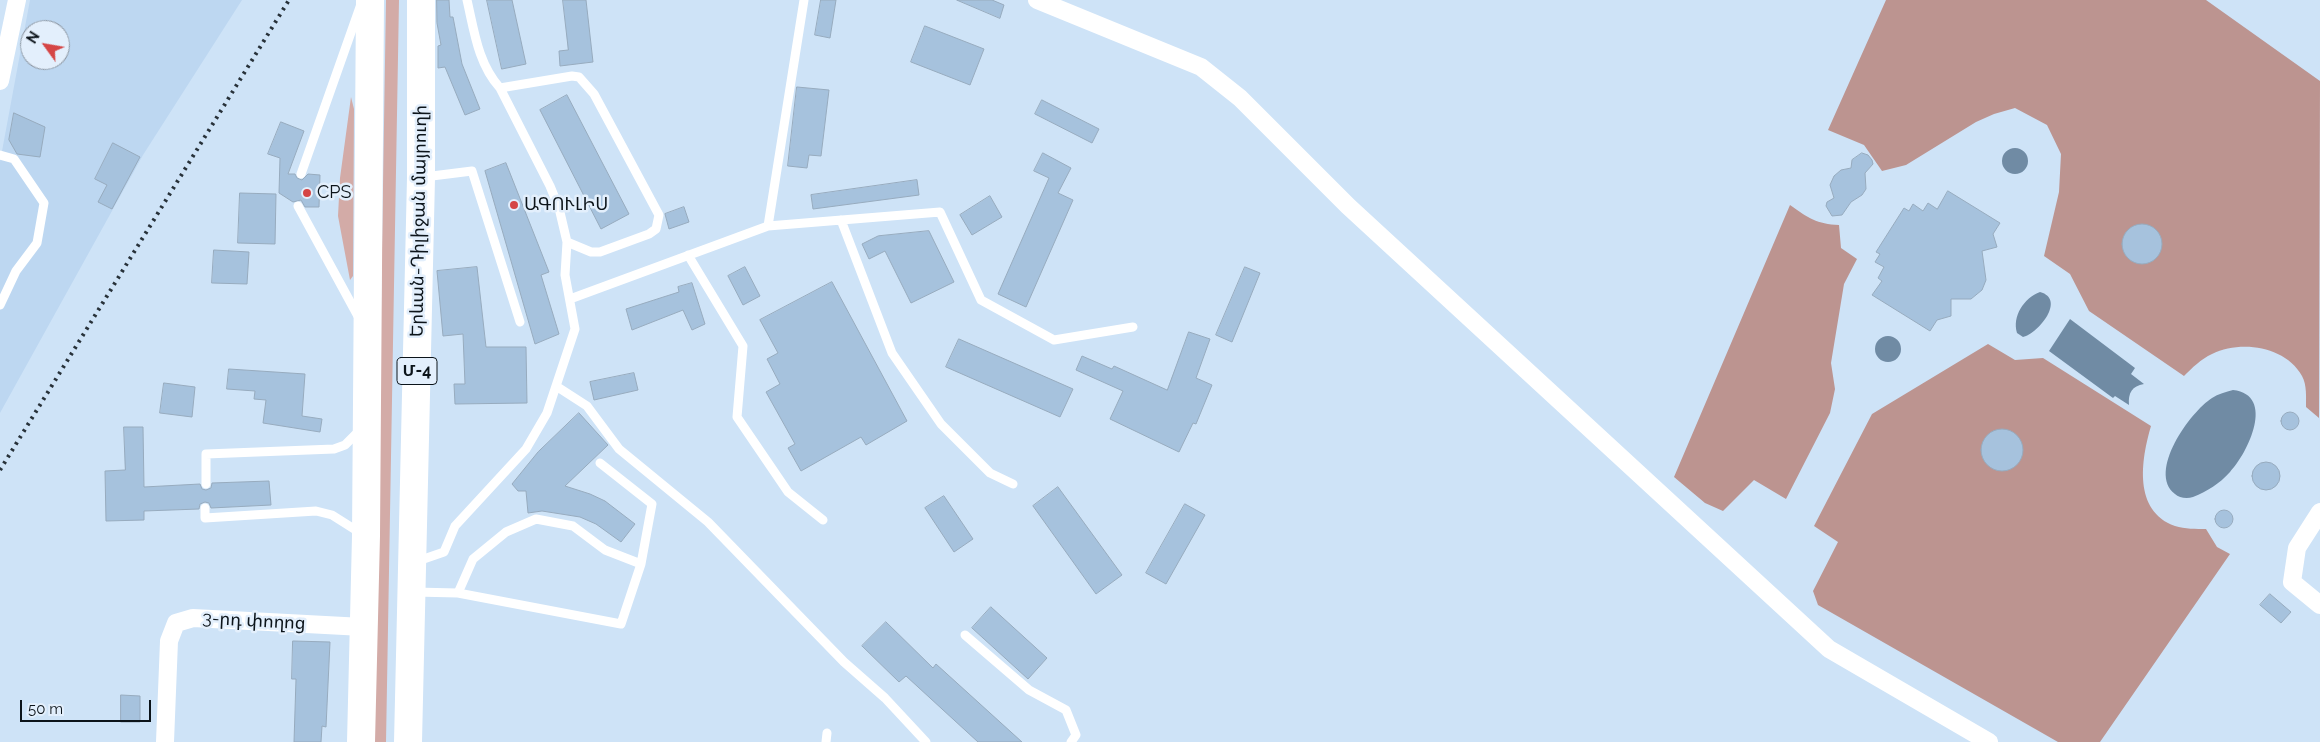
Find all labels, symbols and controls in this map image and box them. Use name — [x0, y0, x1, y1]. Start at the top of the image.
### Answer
north arrow — [20, 20, 70, 70]
text: N — [24, 29, 43, 46]
street label: Երևան-Դիլիջան մայրուղի — [406, 105, 432, 337]
place label: CPS — [317, 182, 351, 204]
marker: CPS — [301, 187, 313, 199]
place label: ԱԳՈՒԼԻՍ — [524, 194, 608, 216]
marker: ԱԳՈՒԼԻՍ — [508, 199, 520, 211]
road number: Մ-4 — [397, 358, 437, 384]
street label: 3-րդ փողոց — [202, 608, 306, 634]
scale bar — [22, 690, 154, 722]
text: 50 m — [28, 700, 63, 718]

